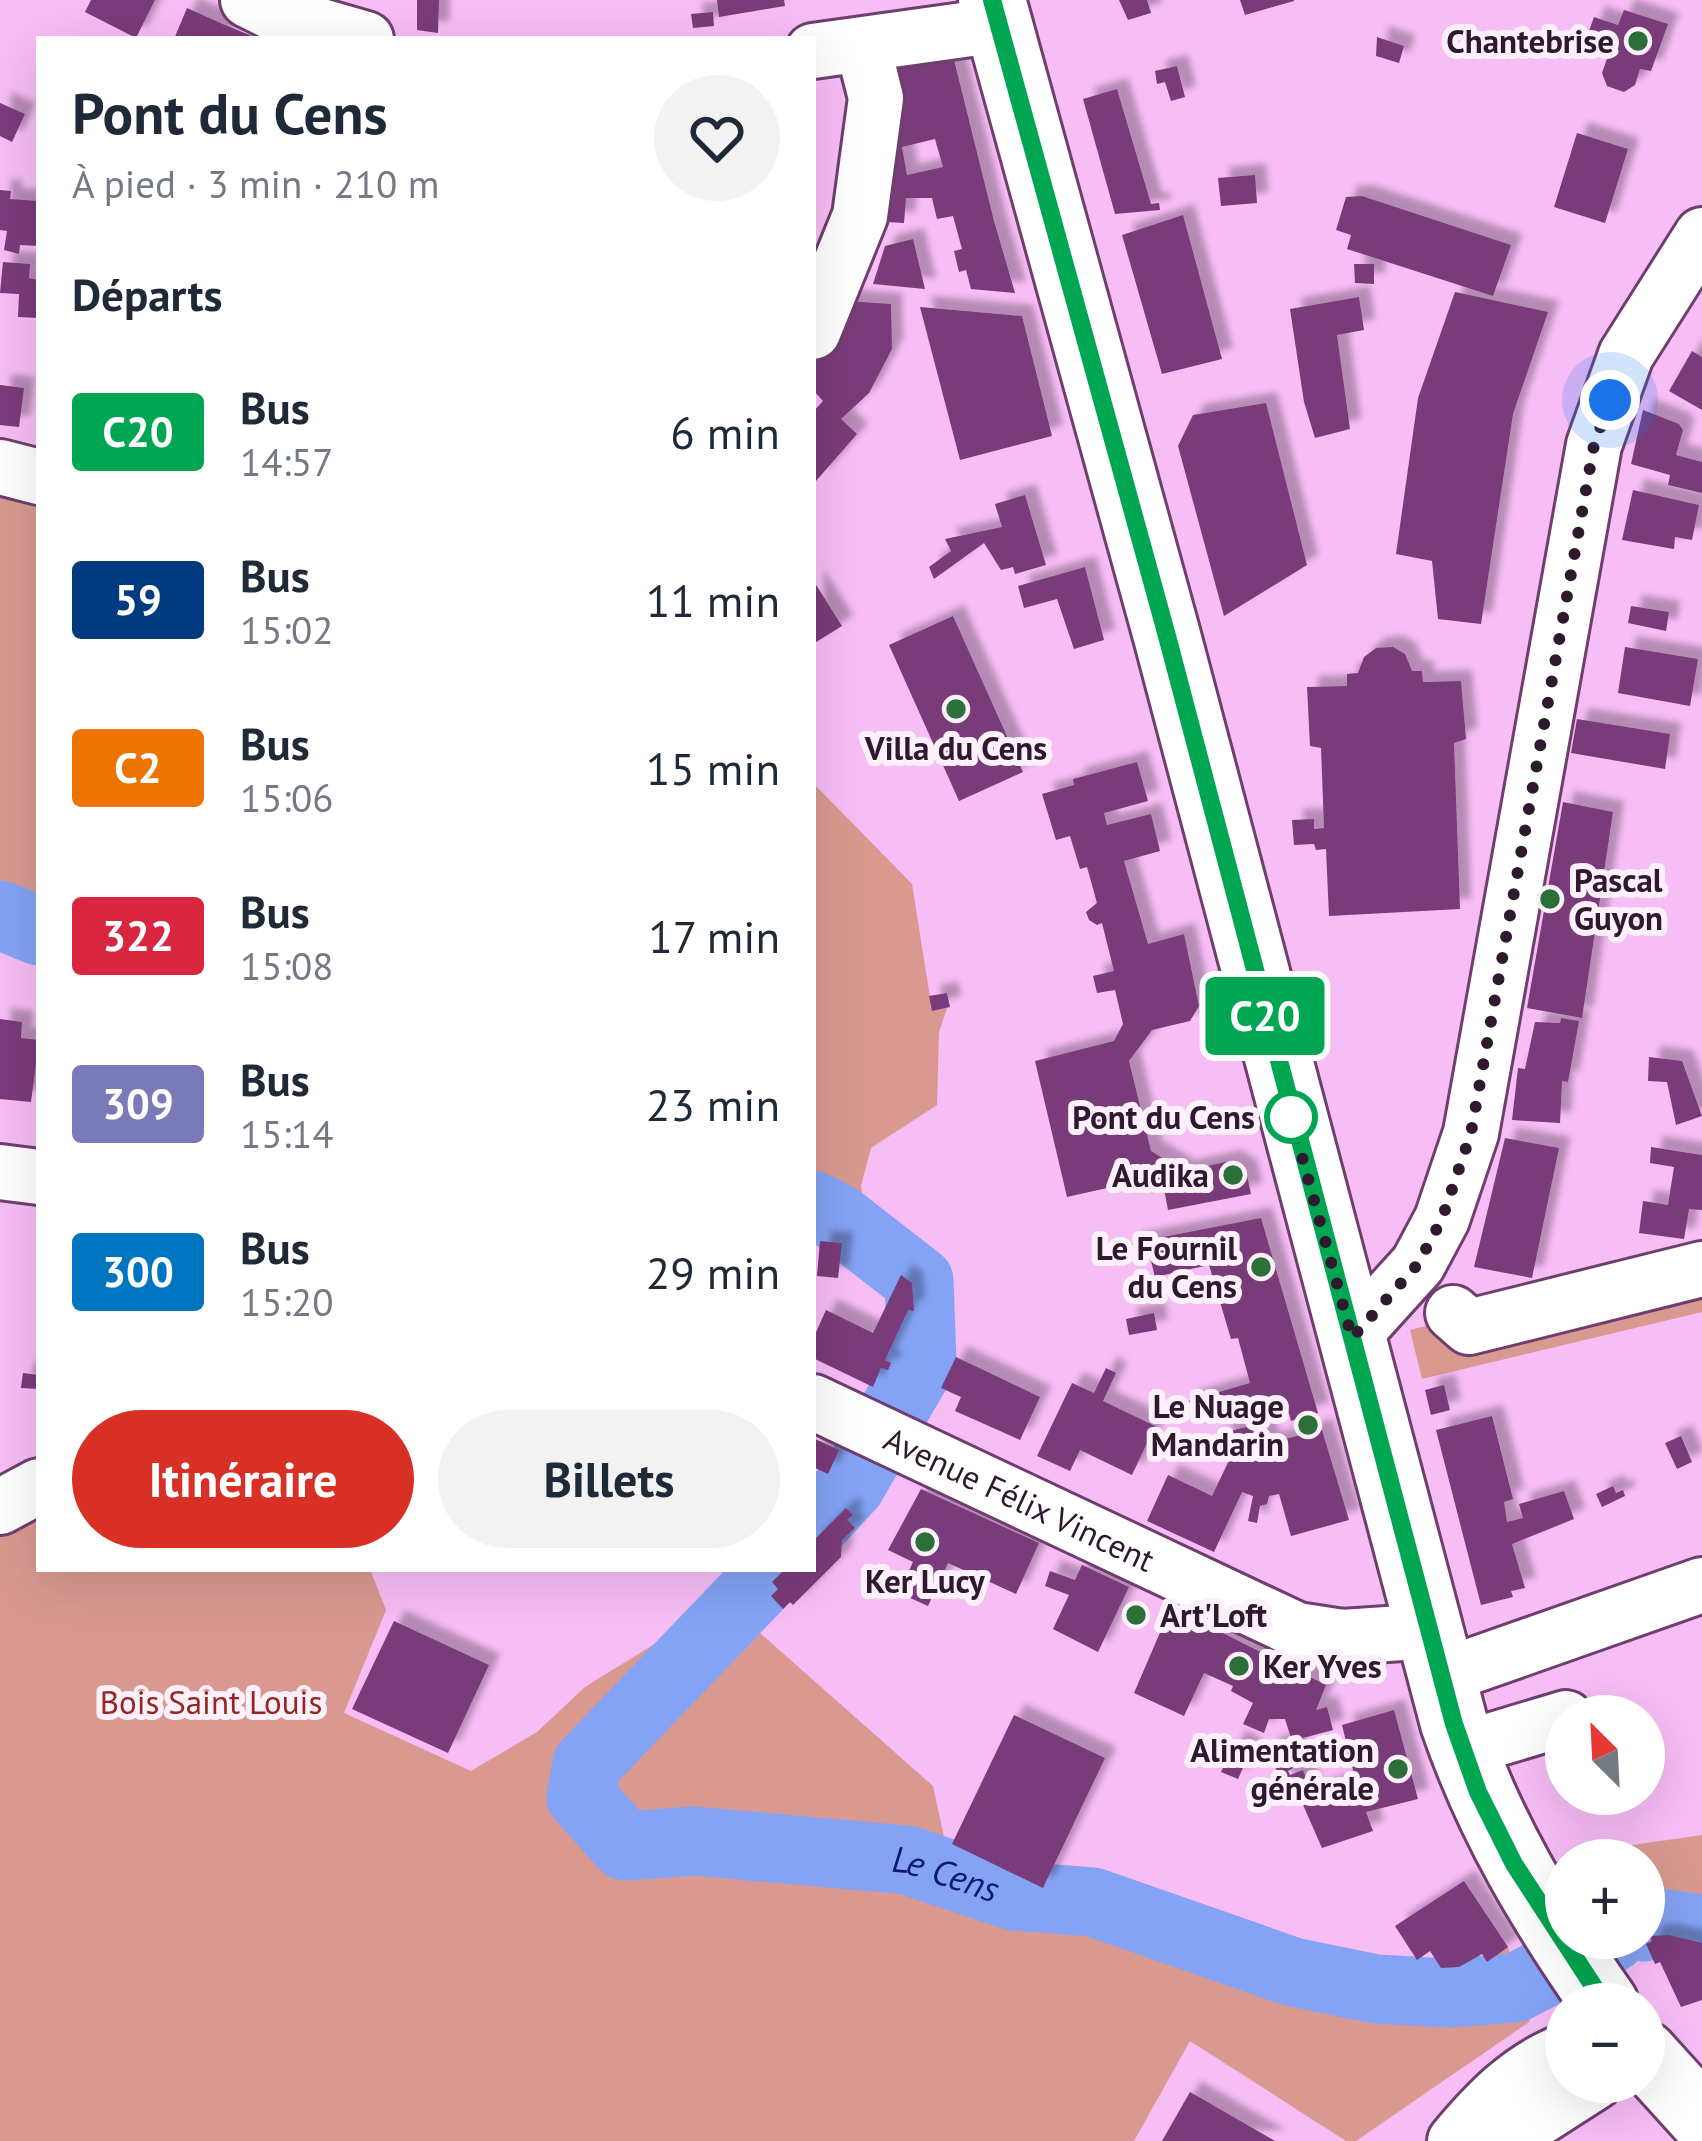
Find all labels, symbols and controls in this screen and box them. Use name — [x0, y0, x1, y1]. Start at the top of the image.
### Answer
place label: Chantebrise — [1446, 19, 1614, 62]
marker: Chantebrise — [1625, 28, 1651, 54]
button: heart — [654, 75, 780, 201]
text: Pont du Cens — [72, 76, 388, 150]
text: À pied · 3 min · 210 m — [72, 158, 439, 209]
text: Départs — [72, 265, 222, 323]
your location — [1580, 370, 1640, 430]
text: Bus — [240, 378, 310, 436]
text: 6 min — [670, 403, 780, 461]
text: C20 — [102, 404, 174, 459]
text: 14:57 — [240, 436, 334, 487]
text: Bus — [240, 546, 310, 604]
text: 11 min — [646, 571, 780, 629]
text: 59 — [114, 572, 162, 627]
text: 15:02 — [240, 604, 334, 655]
marker: Villa du Cens — [943, 696, 969, 722]
text: Bus — [240, 714, 310, 772]
place label: Villa du Cens — [864, 726, 1047, 769]
text: 15 min — [646, 739, 780, 797]
text: C2 — [114, 740, 162, 795]
text: 15:06 — [240, 772, 334, 823]
place label: Pascal Guyon — [1574, 858, 1663, 939]
text: Bus — [240, 882, 310, 940]
marker: Pascal Guyon — [1537, 886, 1563, 912]
text: 17 min — [648, 907, 780, 965]
text: 322 — [102, 908, 174, 963]
text: 15:08 — [240, 940, 334, 991]
line badge: C20 — [1196, 977, 1334, 1055]
text: C20 — [1229, 988, 1301, 1043]
text: Bus — [240, 1050, 310, 1108]
text: 23 min — [646, 1075, 780, 1133]
text: 309 — [102, 1076, 174, 1131]
marker: Pont du Cens — [1266, 1092, 1316, 1142]
place label: Pont du Cens — [1072, 1095, 1255, 1138]
text: 15:14 — [240, 1108, 334, 1159]
place label: Audika — [1112, 1153, 1209, 1196]
marker: Audika — [1220, 1162, 1246, 1188]
text: Bus — [240, 1218, 310, 1276]
place label: Le Fournil du Cens — [1096, 1226, 1237, 1307]
text: 29 min — [646, 1243, 780, 1301]
text: 300 — [102, 1244, 174, 1299]
marker: Le Fournil du Cens — [1248, 1254, 1274, 1280]
text: 15:20 — [240, 1276, 334, 1327]
place label: Le Nuage Mandarin — [1151, 1384, 1284, 1465]
button: Itinéraire — [72, 1410, 414, 1548]
button: Billets — [438, 1410, 780, 1548]
marker: Le Nuage Mandarin — [1295, 1412, 1321, 1438]
street label: Avenue Félix Vincent — [877, 1417, 1162, 1581]
marker: Ker Lucy — [912, 1529, 938, 1555]
place label: Ker Lucy — [865, 1559, 986, 1602]
place label: Art'Loft — [1160, 1593, 1268, 1636]
marker: Art'Loft — [1123, 1602, 1149, 1628]
place label: Ker Yves — [1263, 1644, 1382, 1687]
marker: Ker Yves — [1226, 1653, 1252, 1679]
park label: Bois Saint Louis — [100, 1680, 322, 1723]
north arrow — [1545, 1695, 1665, 1815]
map controls — [1545, 1695, 1665, 2103]
place label: Alimentation générale — [1190, 1728, 1374, 1809]
marker: Alimentation générale — [1385, 1756, 1411, 1782]
water label: Le Cens — [890, 1835, 1006, 1913]
button: + — [1545, 1839, 1665, 1959]
button: − — [1545, 1983, 1665, 2103]

